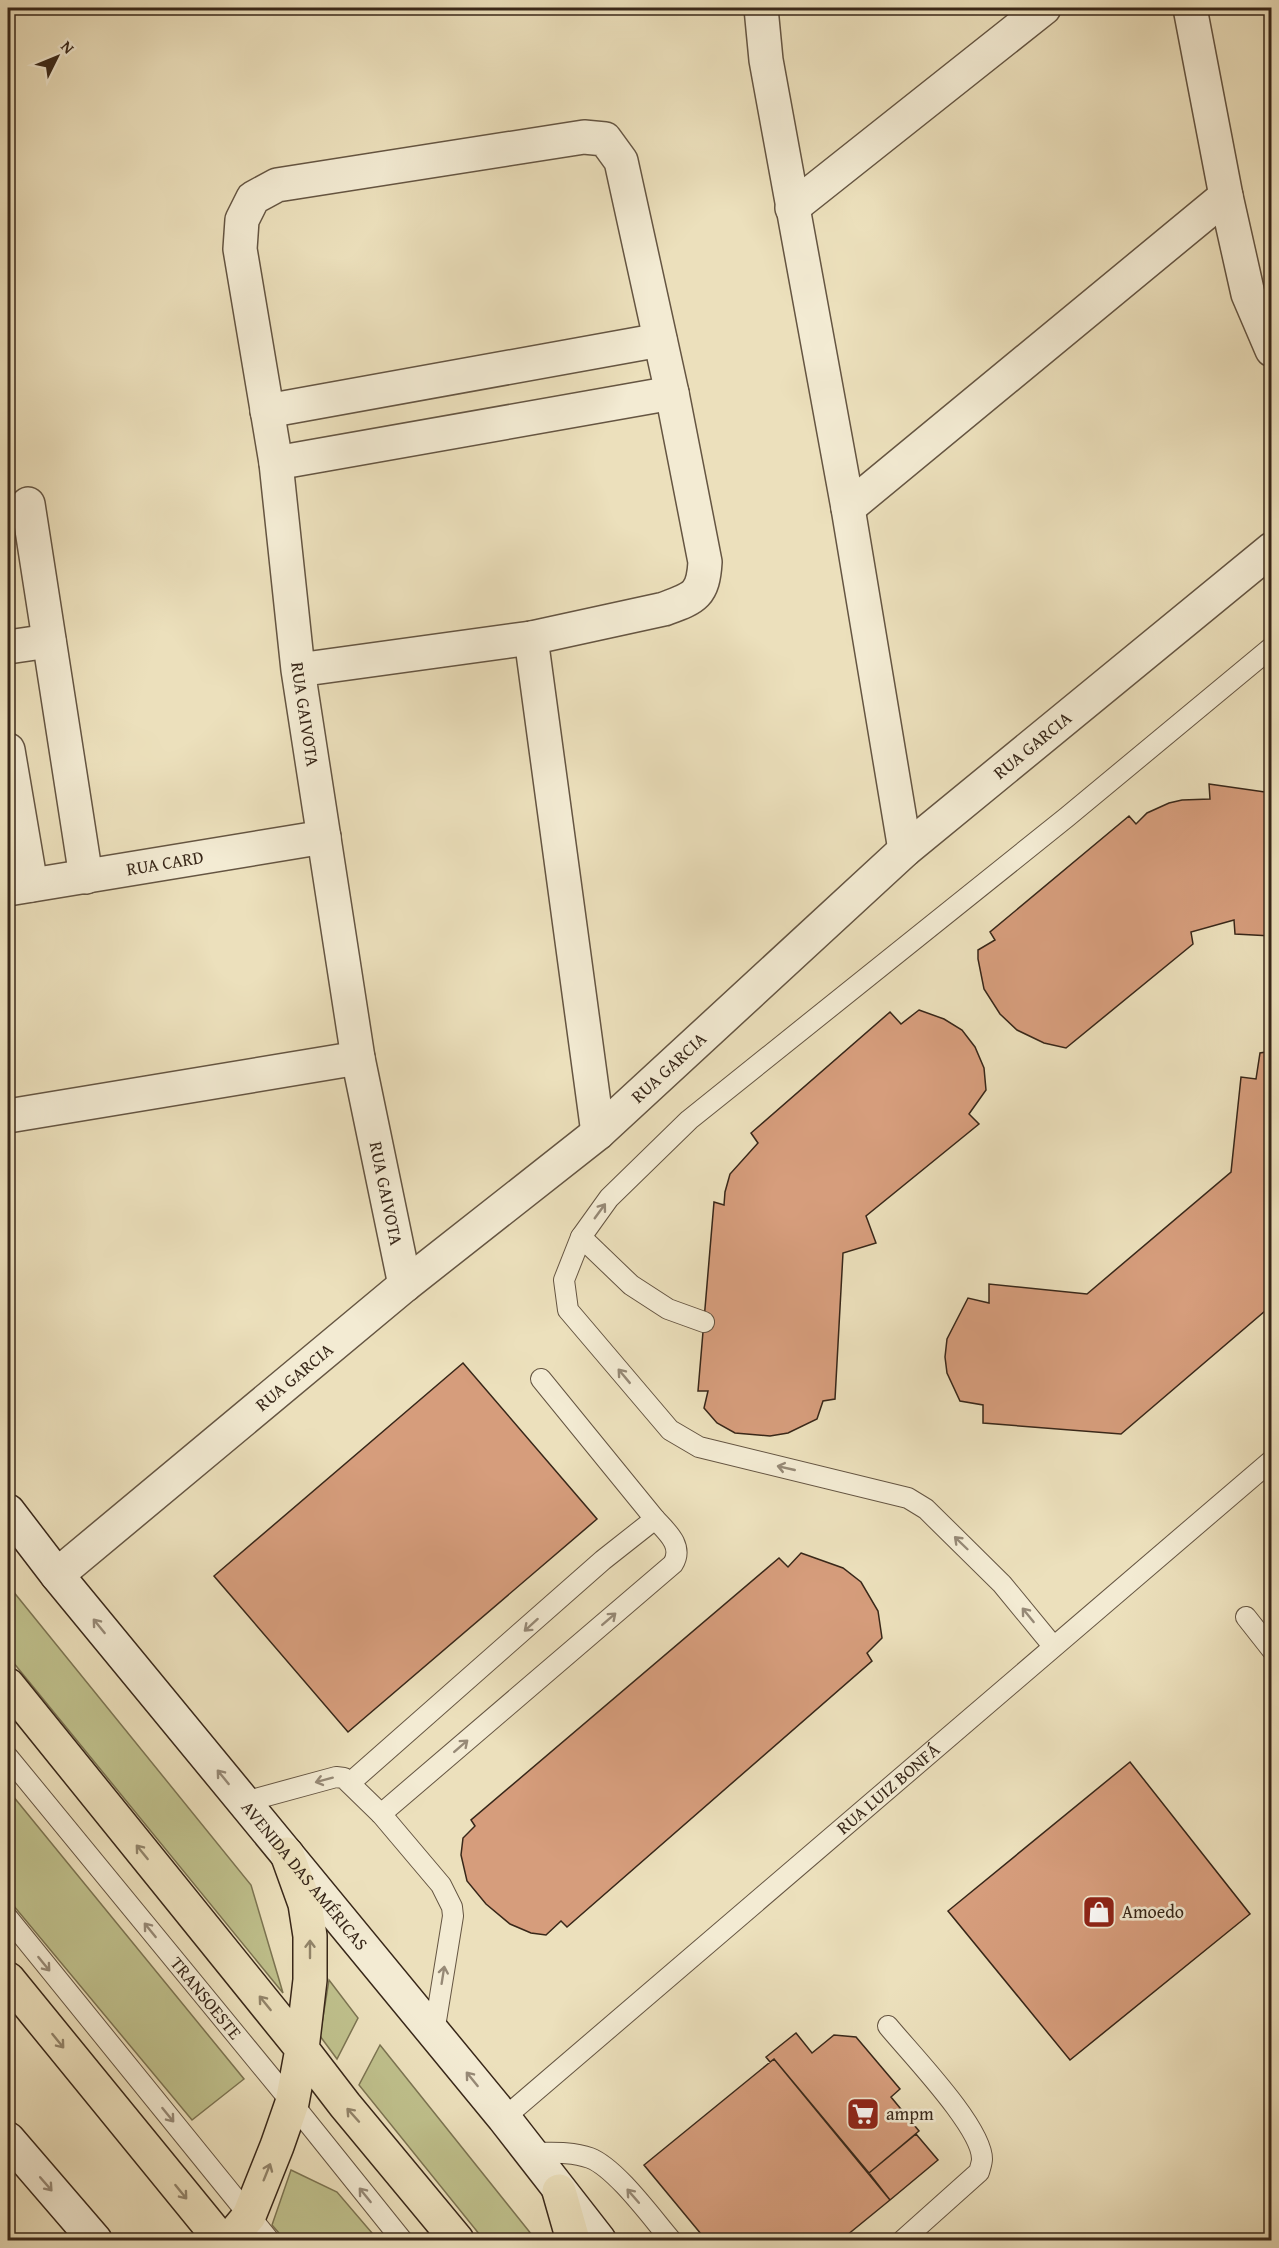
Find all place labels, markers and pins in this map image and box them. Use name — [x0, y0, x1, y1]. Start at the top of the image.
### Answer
shop icon: Amoedo — [1081, 1894, 1117, 1930]
place label: Amoedo — [1122, 1898, 1184, 1925]
supermarket icon: ampm — [845, 2096, 881, 2132]
place label: ampm — [886, 2100, 934, 2127]

